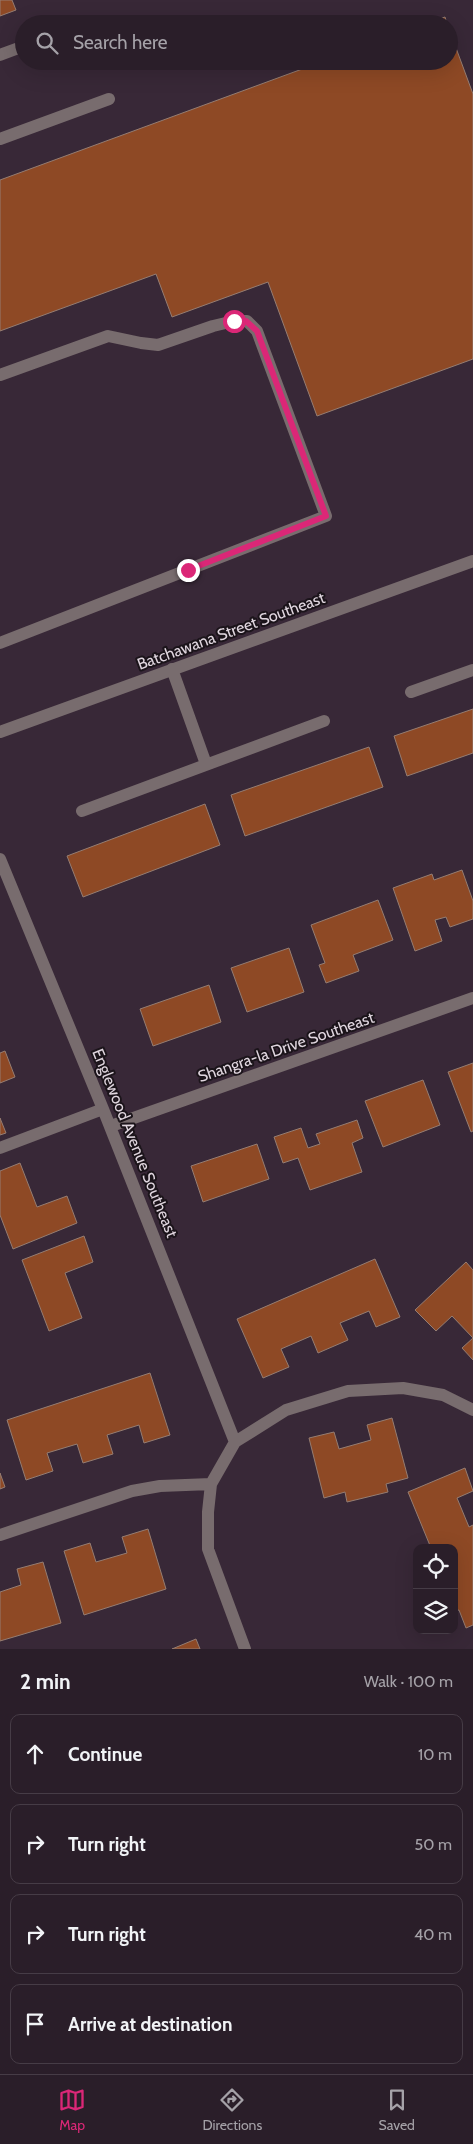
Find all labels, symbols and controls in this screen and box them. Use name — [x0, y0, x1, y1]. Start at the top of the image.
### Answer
search box — [15, 15, 458, 70]
icon: search — [33, 29, 61, 57]
text: Search here — [73, 31, 167, 54]
route start — [223, 310, 246, 333]
route end — [177, 559, 200, 582]
street label: Batchawana Street Southeast — [135, 588, 328, 674]
street label: Shangra-la Drive Southeast — [195, 1008, 377, 1086]
street label: Englewood Avenue Southeast — [88, 1046, 182, 1241]
map controls — [413, 1544, 458, 1634]
button: locate — [413, 1544, 458, 1589]
button: layers — [413, 1589, 458, 1634]
text: 2 min — [20, 1669, 71, 1694]
text: Walk · 100 m — [364, 1672, 453, 1691]
icon: ahead — [21, 1740, 49, 1768]
text: Continue — [68, 1743, 142, 1766]
text: 10 m — [418, 1745, 452, 1764]
icon: right — [21, 1830, 49, 1858]
text: Turn right — [68, 1833, 146, 1856]
text: 50 m — [415, 1835, 452, 1854]
icon: right — [21, 1920, 49, 1948]
text: Turn right — [68, 1923, 146, 1946]
text: 40 m — [414, 1925, 452, 1944]
icon: arrive — [21, 2010, 49, 2038]
text: Arrive at destination — [68, 2013, 232, 2036]
tab: Map — [58, 2086, 86, 2134]
tab: Directions — [202, 2086, 262, 2134]
tab: Saved — [378, 2086, 415, 2134]

